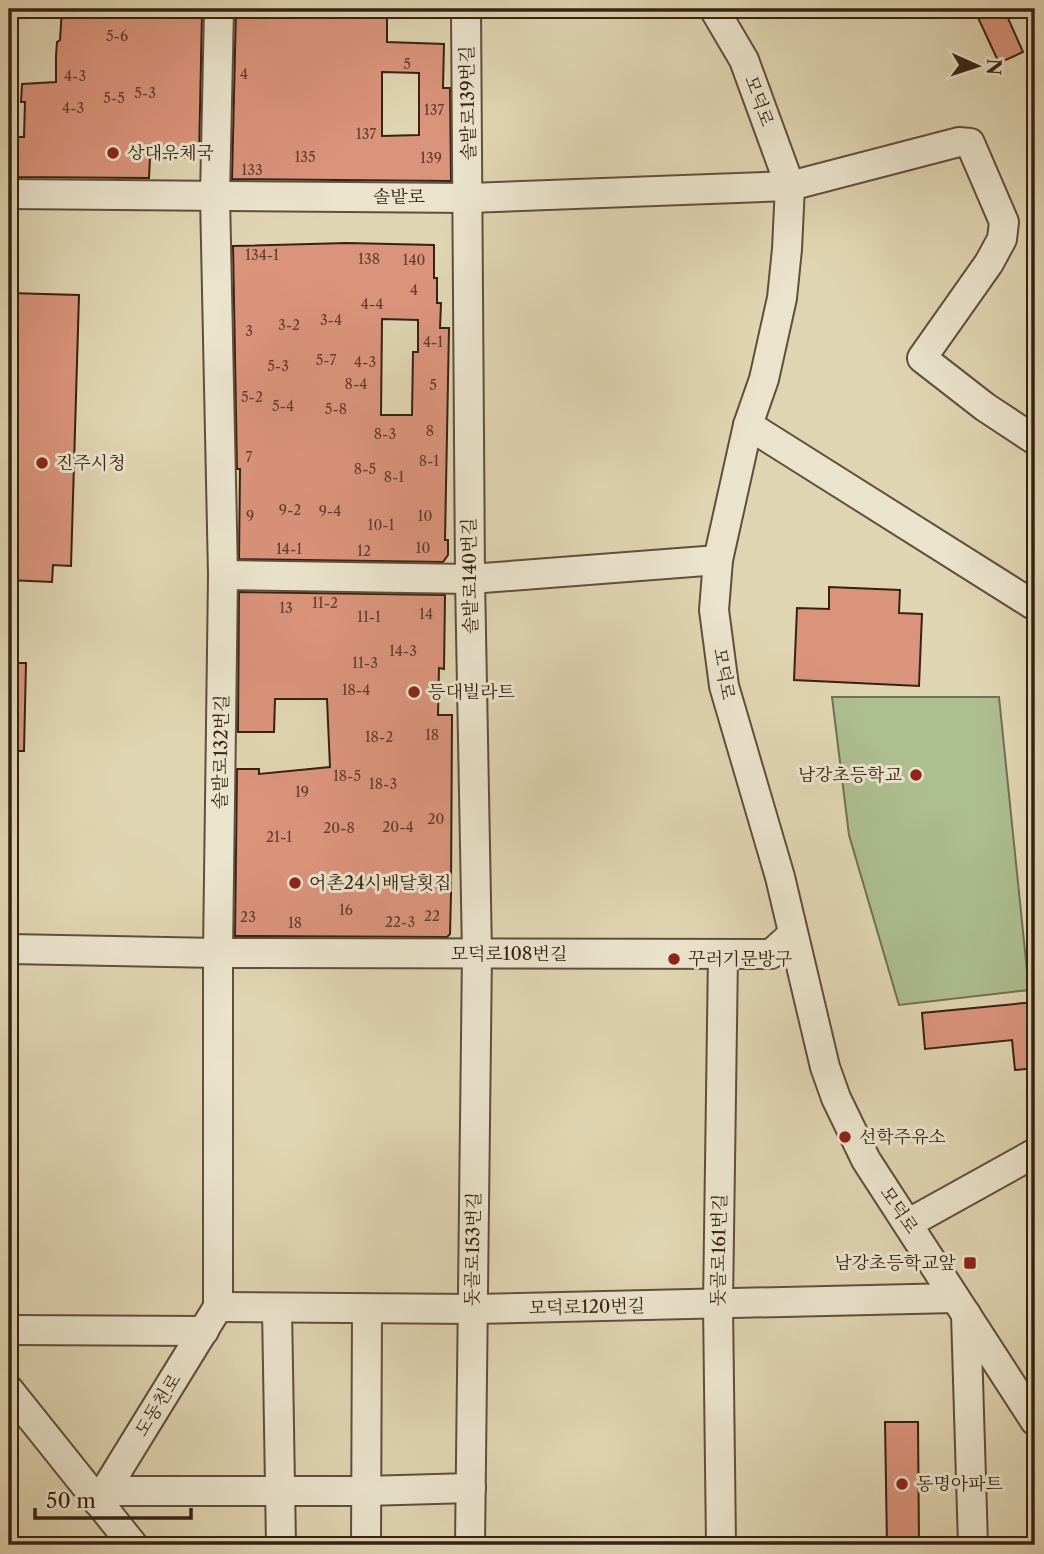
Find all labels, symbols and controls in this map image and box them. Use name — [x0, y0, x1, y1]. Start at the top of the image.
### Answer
house number: 5-6 — [106, 27, 128, 45]
north arrow — [942, 32, 1012, 102]
street label: 솔밭로139번길 — [456, 45, 480, 161]
house number: 5 — [403, 55, 411, 73]
text: N — [982, 58, 1005, 76]
house number: 4 — [240, 65, 248, 83]
house number: 4-3 — [64, 67, 86, 85]
street label: 모덕로 — [740, 73, 778, 129]
house number: 5-3 — [134, 84, 156, 102]
house number: 5-5 — [103, 89, 125, 107]
house number: 4-3 — [62, 99, 84, 117]
house number: 137 — [424, 101, 444, 119]
house number: 137 — [356, 125, 376, 143]
place label: 상대우체국 — [127, 142, 214, 164]
marker: 상대우체국 — [105, 145, 121, 161]
house number: 135 — [294, 148, 316, 166]
house number: 139 — [420, 149, 442, 167]
house number: 133 — [241, 161, 263, 179]
street label: 솔밭로 — [373, 186, 425, 208]
house number: 134-1 — [245, 246, 279, 264]
house number: 138 — [358, 250, 380, 268]
house number: 140 — [403, 251, 426, 269]
house number: 4 — [410, 281, 418, 299]
house number: 4-4 — [361, 295, 383, 313]
house number: 3-4 — [320, 311, 342, 329]
house number: 3-2 — [278, 316, 300, 334]
house number: 3 — [245, 322, 253, 340]
house number: 4-1 — [423, 333, 443, 351]
house number: 5-7 — [316, 351, 336, 369]
house number: 4-3 — [354, 353, 376, 371]
house number: 5-3 — [267, 357, 289, 375]
house number: 8-4 — [345, 375, 367, 393]
house number: 5 — [429, 376, 437, 394]
house number: 5-2 — [241, 388, 263, 406]
house number: 5-4 — [272, 397, 294, 415]
house number: 5-8 — [325, 400, 347, 418]
house number: 8 — [426, 422, 434, 440]
house number: 8-3 — [374, 425, 396, 443]
house number: 7 — [246, 448, 253, 466]
place label: 진주시청 — [56, 452, 126, 474]
house number: 8-1 — [419, 452, 439, 470]
marker: 진주시청 — [34, 455, 50, 471]
house number: 8-5 — [354, 460, 376, 478]
house number: 8-1 — [384, 468, 404, 486]
house number: 9-2 — [279, 501, 301, 519]
house number: 9-4 — [319, 502, 341, 520]
house number: 9 — [246, 507, 254, 525]
house number: 10 — [418, 507, 432, 525]
house number: 10-1 — [368, 516, 395, 534]
street label: 솔밭로140번길 — [458, 518, 482, 634]
house number: 10 — [416, 539, 430, 557]
house number: 14-1 — [276, 540, 302, 558]
house number: 12 — [357, 542, 371, 560]
house number: 11-2 — [312, 594, 338, 612]
house number: 13 — [279, 599, 293, 617]
house number: 14 — [419, 605, 433, 623]
house number: 11-1 — [357, 608, 381, 626]
house number: 14-3 — [389, 642, 417, 660]
street label: 모덕로 — [709, 646, 739, 702]
house number: 11-3 — [352, 654, 378, 672]
house number: 18-4 — [342, 681, 370, 699]
place label: 등대빌라트 — [428, 681, 516, 703]
marker: 등대빌라트 — [406, 684, 422, 700]
street label: 솔밭로132번길 — [209, 694, 233, 810]
house number: 18 — [425, 726, 439, 744]
house number: 18-2 — [365, 728, 393, 746]
place label: 남강초등학교 — [798, 764, 903, 786]
house number: 18-5 — [333, 767, 361, 785]
marker: 남강초등학교 — [908, 767, 924, 783]
house number: 18-3 — [369, 775, 397, 793]
house number: 19 — [295, 783, 309, 801]
house number: 20 — [428, 810, 445, 828]
house number: 20-4 — [382, 818, 414, 836]
house number: 20-8 — [323, 819, 355, 837]
house number: 21-1 — [266, 828, 292, 846]
place label: 어촌24시배달횟집 — [309, 872, 451, 894]
marker: 어촌24시배달횟집 — [287, 875, 303, 891]
house number: 16 — [339, 901, 353, 919]
house number: 22 — [424, 907, 440, 925]
house number: 23 — [240, 908, 256, 926]
house number: 22-3 — [385, 913, 415, 931]
house number: 18 — [288, 914, 302, 932]
street label: 모덕로108번길 — [451, 943, 567, 965]
place label: 꾸러기문방구 — [688, 948, 792, 970]
marker: 꾸러기문방구 — [666, 951, 682, 967]
place label: 선학주유소 — [859, 1126, 946, 1148]
marker: 선학주유소 — [837, 1129, 853, 1145]
street label: 모덕로 — [875, 1182, 923, 1238]
street label: 돗골로153번길 — [461, 1192, 485, 1306]
street label: 돗골로161번길 — [707, 1194, 731, 1306]
place label: 남강초등학교앞 — [834, 1252, 957, 1274]
marker: 남강초등학교앞 — [962, 1255, 978, 1271]
street label: 모덕로120번길 — [529, 1295, 645, 1319]
street label: 도동천로 — [130, 1370, 186, 1440]
place label: 동명아파트 — [916, 1473, 1004, 1495]
marker: 동명아파트 — [894, 1476, 910, 1492]
scale bar — [35, 1477, 191, 1521]
text: 50 m — [46, 1488, 96, 1513]

